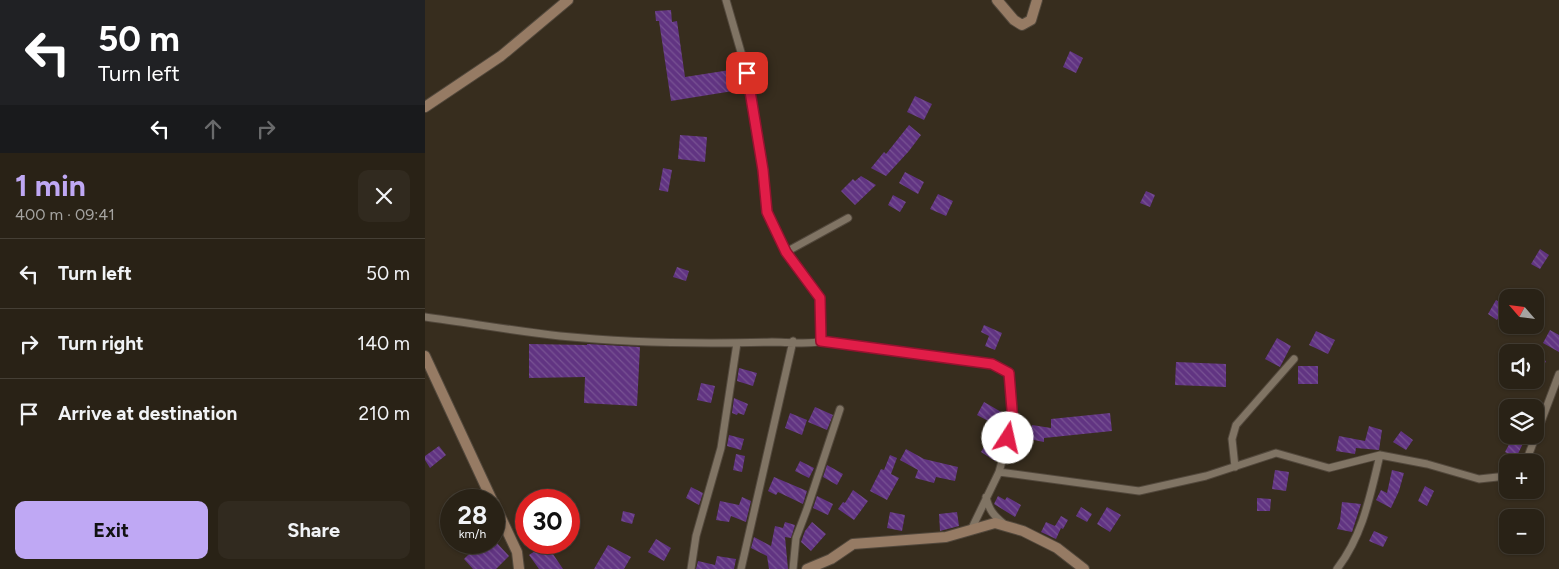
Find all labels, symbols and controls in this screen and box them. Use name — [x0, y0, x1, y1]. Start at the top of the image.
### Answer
text: 50 m — [98, 18, 180, 60]
icon: left — [15, 20, 80, 85]
pin — [726, 52, 768, 94]
icon: arrive — [733, 59, 761, 87]
text: Turn left — [98, 60, 180, 87]
icon: left — [146, 115, 174, 143]
icon: ahead — [199, 115, 227, 143]
icon: right — [252, 115, 280, 143]
text: 1 min — [15, 167, 86, 204]
button: close — [358, 170, 410, 222]
text: 400 m · 09:41 — [15, 205, 115, 224]
icon: left — [15, 260, 43, 288]
text: Turn left — [58, 262, 132, 285]
text: 50 m — [366, 262, 410, 285]
north arrow — [1499, 289, 1544, 334]
map controls — [1499, 289, 1544, 554]
icon: right — [15, 330, 43, 358]
text: Turn right — [58, 332, 144, 355]
text: 140 m — [357, 332, 410, 355]
button: sound — [1499, 344, 1544, 389]
button: layers — [1499, 399, 1544, 444]
icon: arrive — [15, 400, 43, 428]
text: Arrive at destination — [58, 402, 237, 425]
text: 210 m — [358, 402, 410, 425]
position arrow — [981, 411, 1033, 463]
button: + — [1499, 454, 1544, 499]
speed limit sign: 30 — [515, 489, 580, 554]
text: 28 — [458, 500, 487, 530]
button: Exit — [15, 501, 208, 559]
button: Share — [218, 501, 410, 559]
button: − — [1499, 509, 1544, 554]
text: km/h — [459, 527, 486, 541]

